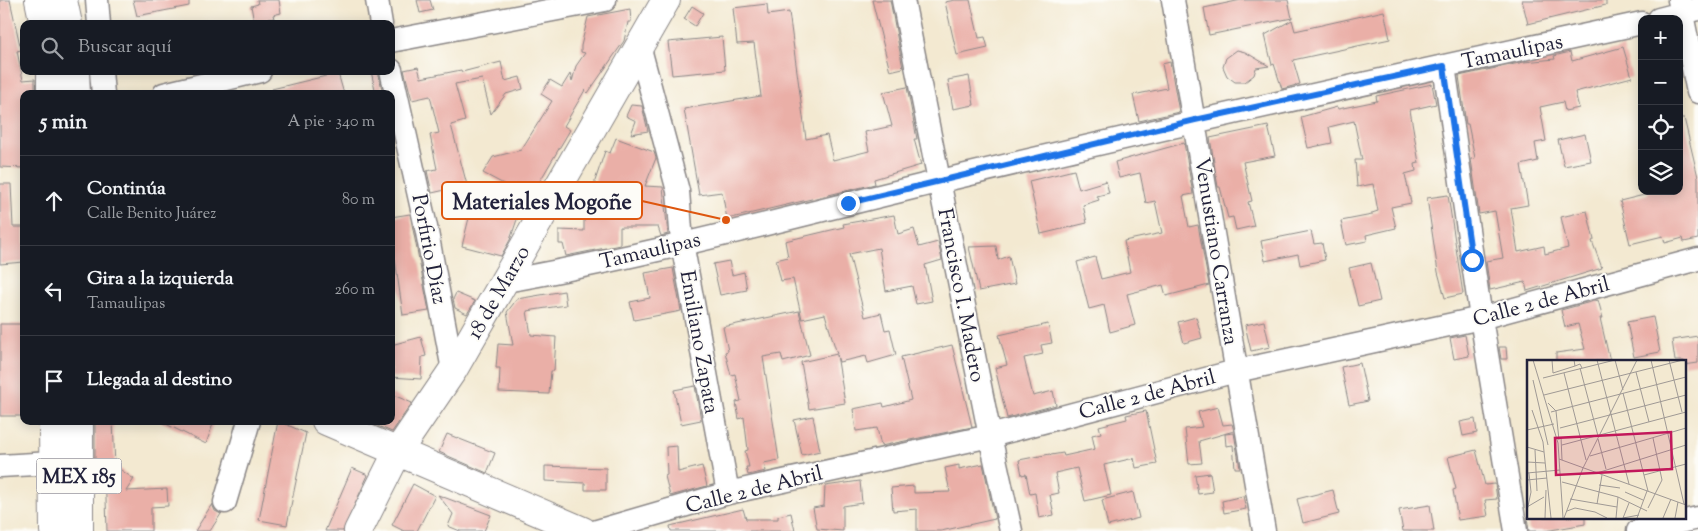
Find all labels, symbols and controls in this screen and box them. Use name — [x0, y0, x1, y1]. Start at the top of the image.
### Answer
map controls — [1638, 15, 1683, 195]
button: + — [1638, 15, 1683, 60]
search box — [20, 20, 395, 75]
street label: Tamaulipas — [1459, 28, 1566, 78]
icon: search — [38, 34, 66, 62]
text: Buscar aquí — [78, 34, 172, 61]
button: − — [1638, 60, 1683, 105]
button: locate — [1638, 105, 1683, 150]
text: 5 min — [40, 108, 87, 138]
text: A pie · 340 m — [287, 111, 375, 134]
button: layers — [1638, 150, 1683, 195]
street label: Venustiano Carranza — [1185, 155, 1245, 348]
text: Continúa — [87, 176, 166, 203]
callout: Materiales Mogoñe — [442, 182, 642, 219]
icon: ahead — [40, 187, 68, 215]
text: Materiales Mogoñe — [452, 188, 632, 220]
text: 80 m — [342, 189, 375, 212]
street label: Porfirio Díaz — [403, 192, 453, 307]
route end — [837, 192, 860, 215]
text: Calle Benito Juárez — [87, 203, 216, 226]
street label: Francisco I. Madero — [928, 206, 992, 385]
street label: Tamaulipas — [597, 226, 704, 278]
street label: 18 de Marzo — [461, 240, 539, 346]
route start — [1461, 249, 1484, 272]
text: Gira a la izquierda — [87, 266, 233, 293]
street label: Emiliano Zapata — [671, 268, 725, 417]
street label: Calle 2 de Abril — [1470, 270, 1613, 336]
icon: left — [40, 277, 68, 305]
text: 260 m — [334, 279, 375, 302]
text: Tamaulipas — [87, 293, 165, 316]
inset map — [1527, 360, 1686, 518]
street label: Calle 2 de Abril — [1076, 363, 1219, 429]
icon: arrive — [40, 367, 68, 395]
text: Llegada al destino — [87, 367, 232, 394]
road number: MEX 185 — [36, 458, 122, 494]
street label: Calle 2 de Abril — [683, 459, 826, 522]

